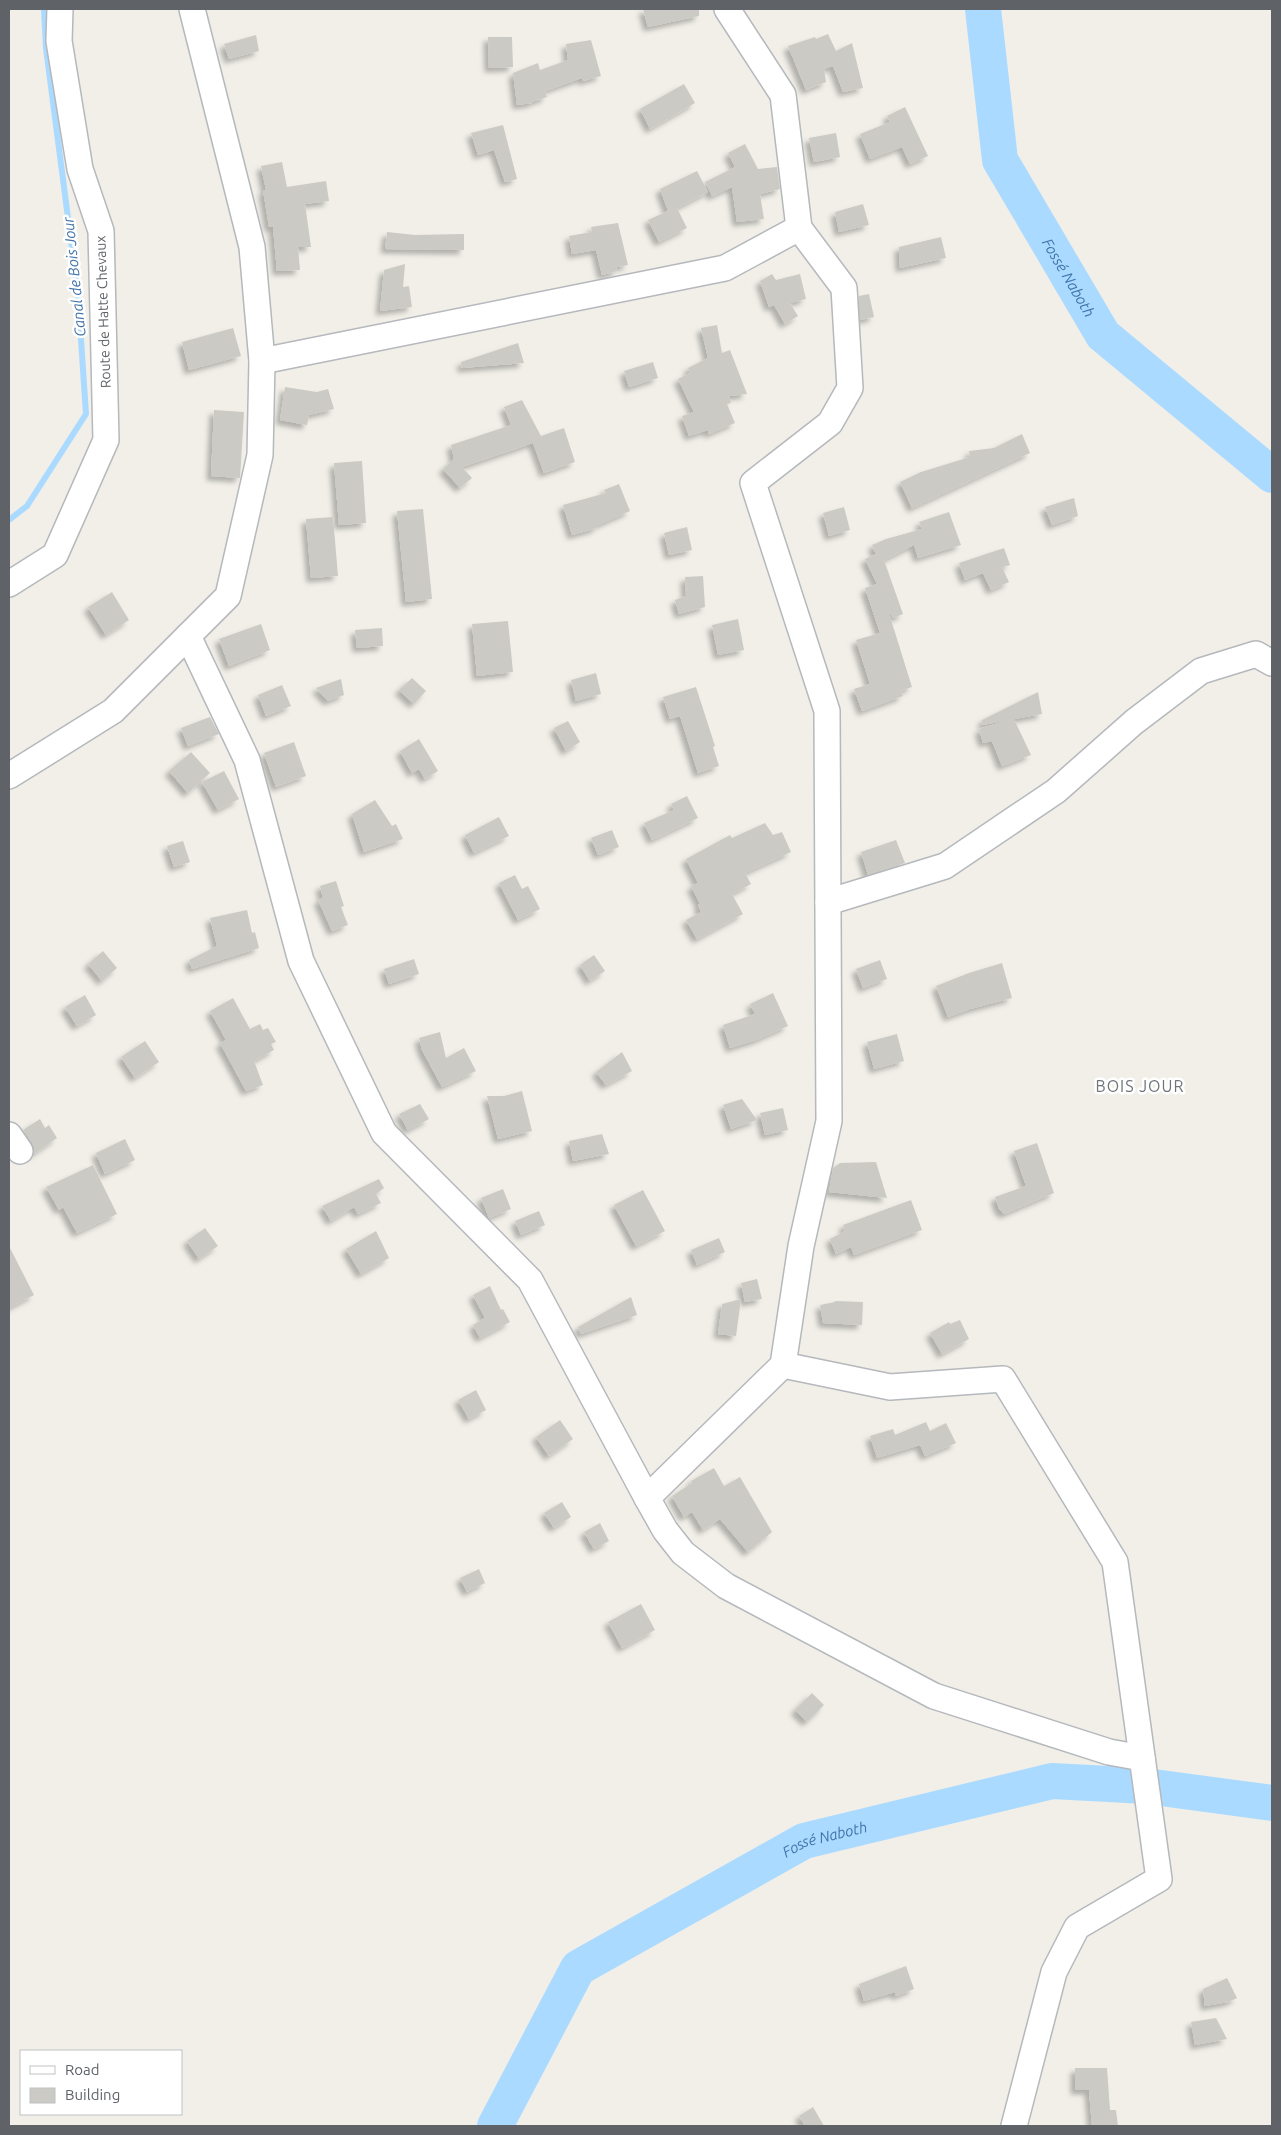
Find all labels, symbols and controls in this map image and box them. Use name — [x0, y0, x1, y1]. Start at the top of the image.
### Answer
water label: Canal de Bois Jour — [59, 215, 89, 338]
street label: Route de Hatte Chevaux — [92, 235, 114, 389]
water label: Fossé Naboth — [1039, 235, 1099, 320]
district label: BOIS JOUR — [1096, 1077, 1184, 1095]
water label: Fossé Naboth — [779, 1818, 869, 1860]
legend — [20, 2050, 182, 2115]
text: Road — [65, 2061, 100, 2078]
text: Building — [65, 2086, 120, 2103]

